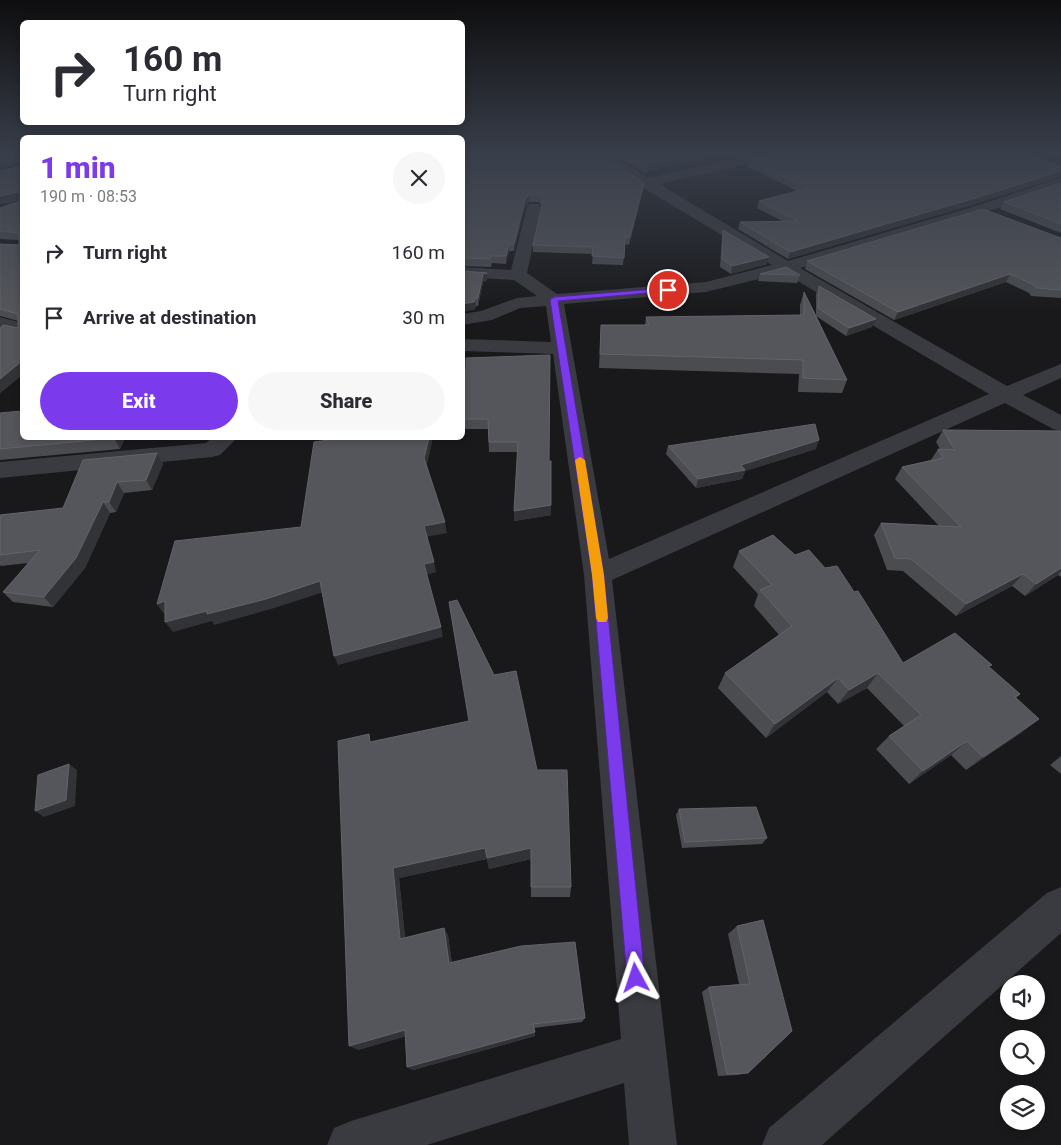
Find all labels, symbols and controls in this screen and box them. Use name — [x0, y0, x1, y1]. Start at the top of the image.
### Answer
text: 160 m — [123, 39, 222, 80]
icon: right — [40, 40, 105, 105]
text: Turn right — [123, 81, 217, 106]
text: 1 min — [40, 150, 116, 185]
button: close — [393, 152, 445, 204]
text: 190 m · 08:53 — [40, 187, 137, 206]
icon: right — [40, 239, 68, 267]
text: Turn right — [83, 241, 167, 264]
text: 160 m — [392, 241, 445, 264]
pin — [647, 269, 689, 311]
icon: arrive — [654, 276, 682, 304]
icon: arrive — [40, 304, 68, 332]
text: Arrive at destination — [83, 306, 256, 329]
text: 30 m — [402, 306, 445, 329]
button: Exit — [40, 372, 238, 430]
button: Share — [248, 372, 445, 430]
position arrow — [609, 951, 661, 1003]
map controls — [1000, 975, 1045, 1130]
button: sound — [1000, 975, 1045, 1020]
button: search — [1000, 1030, 1045, 1075]
button: layers — [1000, 1085, 1045, 1130]

